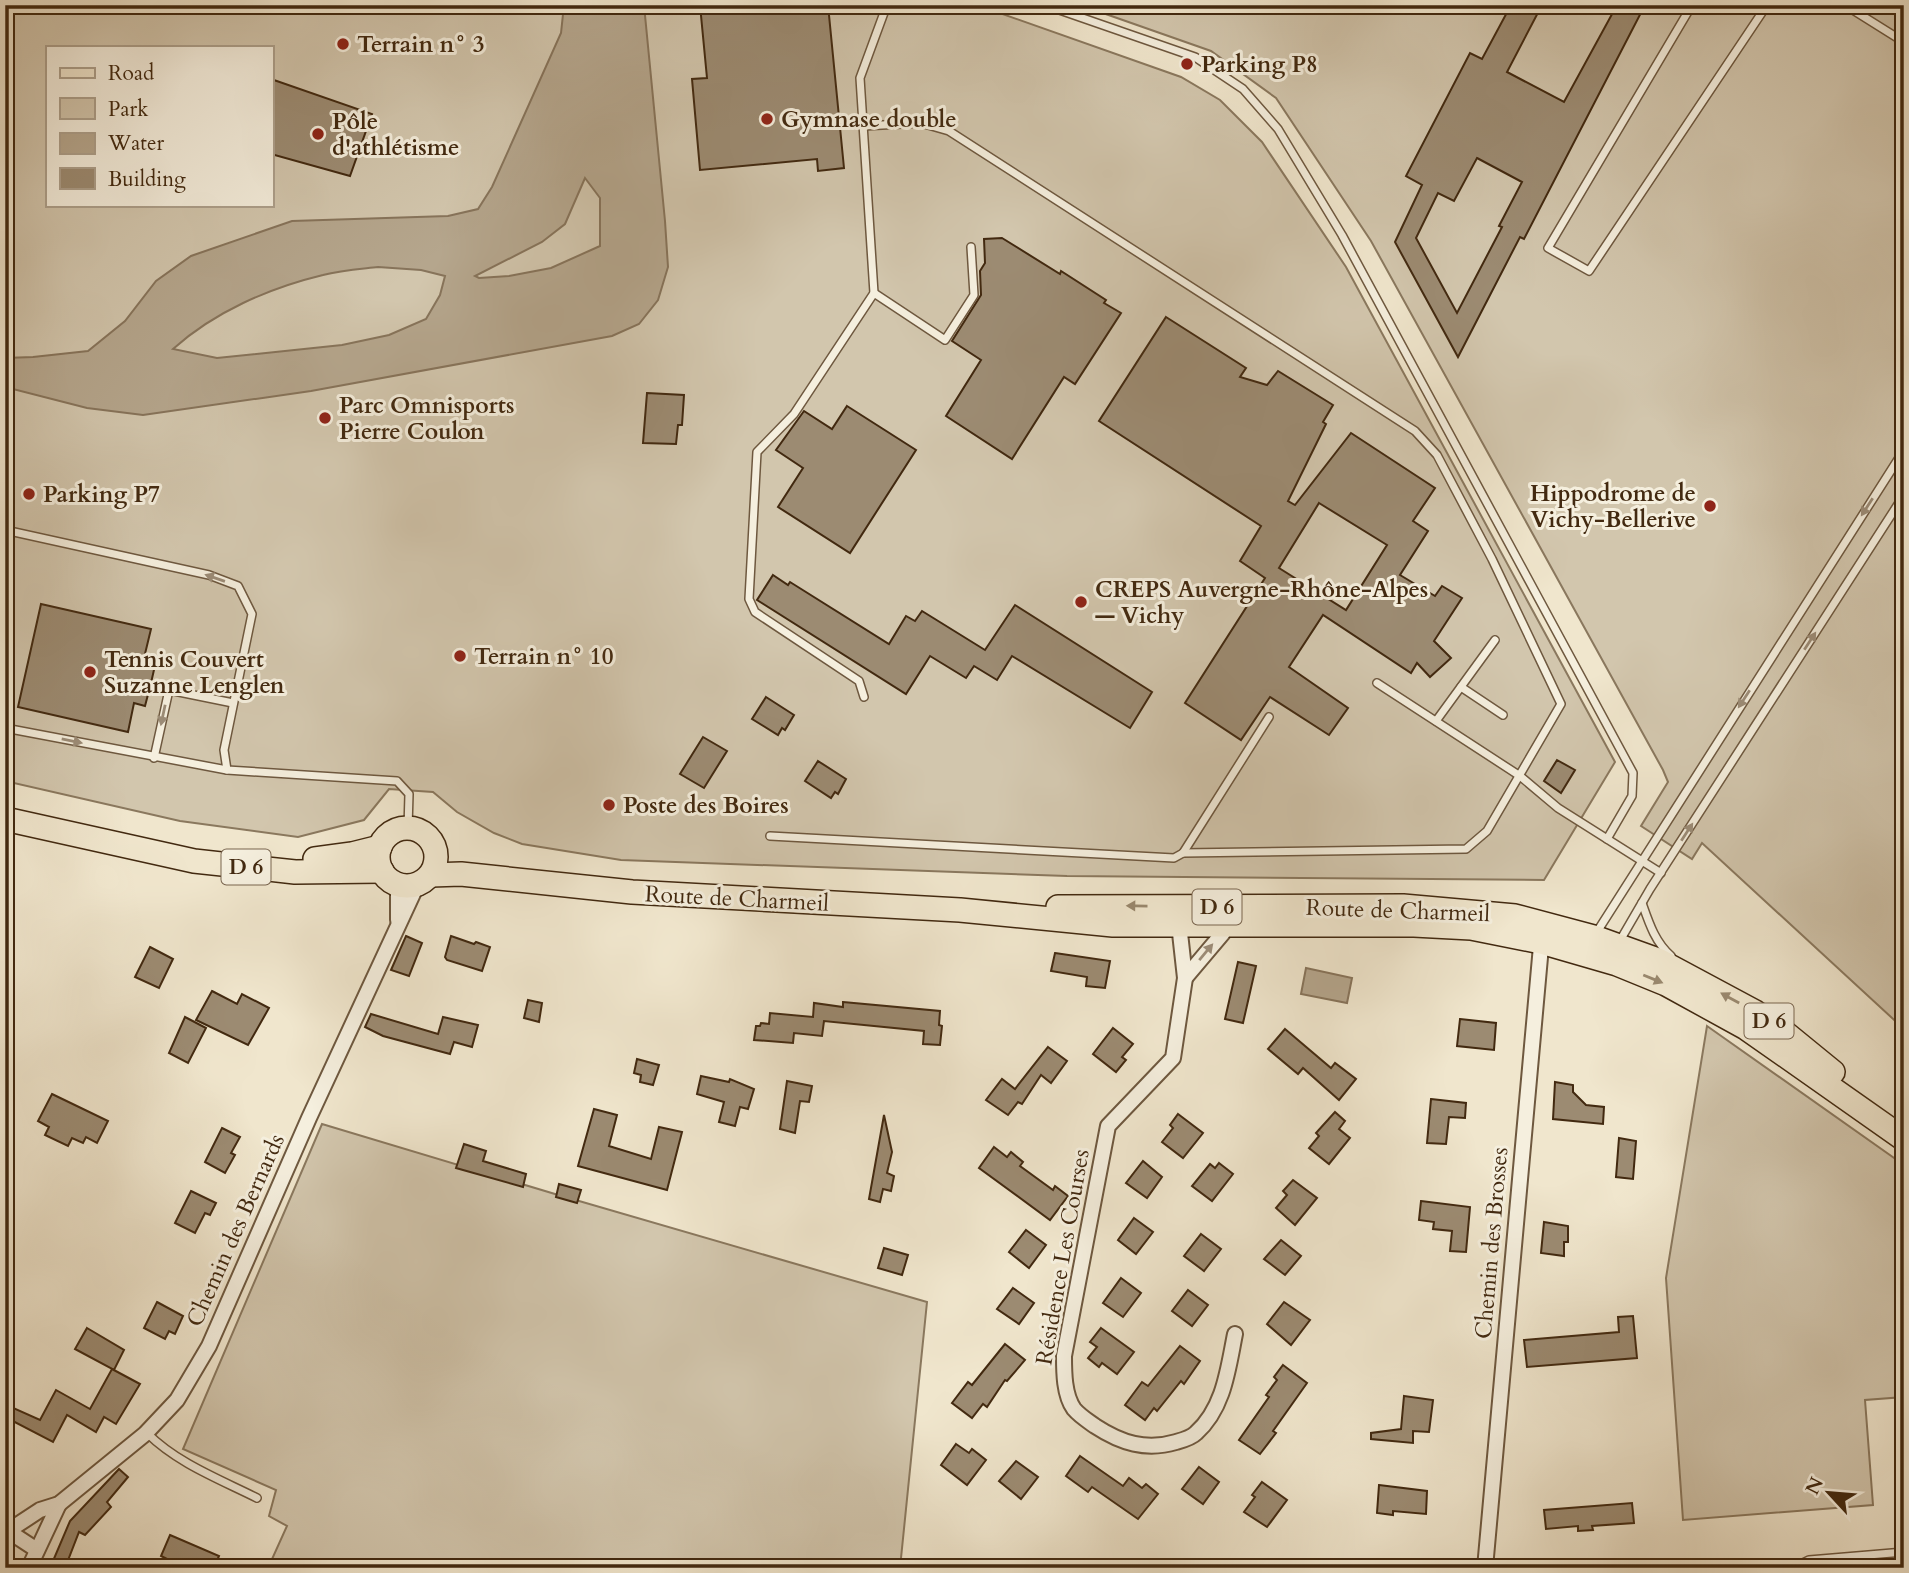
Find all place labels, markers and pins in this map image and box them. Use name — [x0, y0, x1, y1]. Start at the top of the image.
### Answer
place label: Terrain n° 3 — [357, 29, 485, 60]
marker: Terrain n° 3 — [335, 36, 351, 52]
place label: Parking P8 — [1201, 49, 1318, 80]
marker: Parking P8 — [1179, 56, 1195, 72]
place label: Gymnase double — [781, 104, 957, 135]
place label: Pôle d'athlétisme — [332, 106, 459, 163]
marker: Gymnase double — [759, 111, 775, 127]
marker: Pôle d'athlétisme — [310, 126, 326, 142]
place label: Parc Omnisports Pierre Coulon — [339, 390, 514, 447]
marker: Parc Omnisports Pierre Coulon — [317, 410, 333, 426]
place label: Hippodrome de Vichy-Bellerive — [1530, 478, 1696, 535]
place label: Parking P7 — [43, 479, 160, 510]
marker: Parking P7 — [21, 486, 37, 502]
marker: Hippodrome de Vichy-Bellerive — [1702, 498, 1718, 514]
place label: CREPS Auvergne-Rhône-Alpes — Vichy — [1095, 574, 1428, 631]
marker: CREPS Auvergne-Rhône-Alpes — Vichy — [1073, 594, 1089, 610]
place label: Terrain n° 10 — [474, 641, 614, 672]
place label: Tennis Couvert Suzanne Lenglen — [104, 644, 285, 701]
marker: Terrain n° 10 — [452, 648, 468, 664]
marker: Tennis Couvert Suzanne Lenglen — [82, 664, 98, 680]
place label: Poste des Boires — [623, 790, 789, 821]
marker: Poste des Boires — [601, 797, 617, 813]

